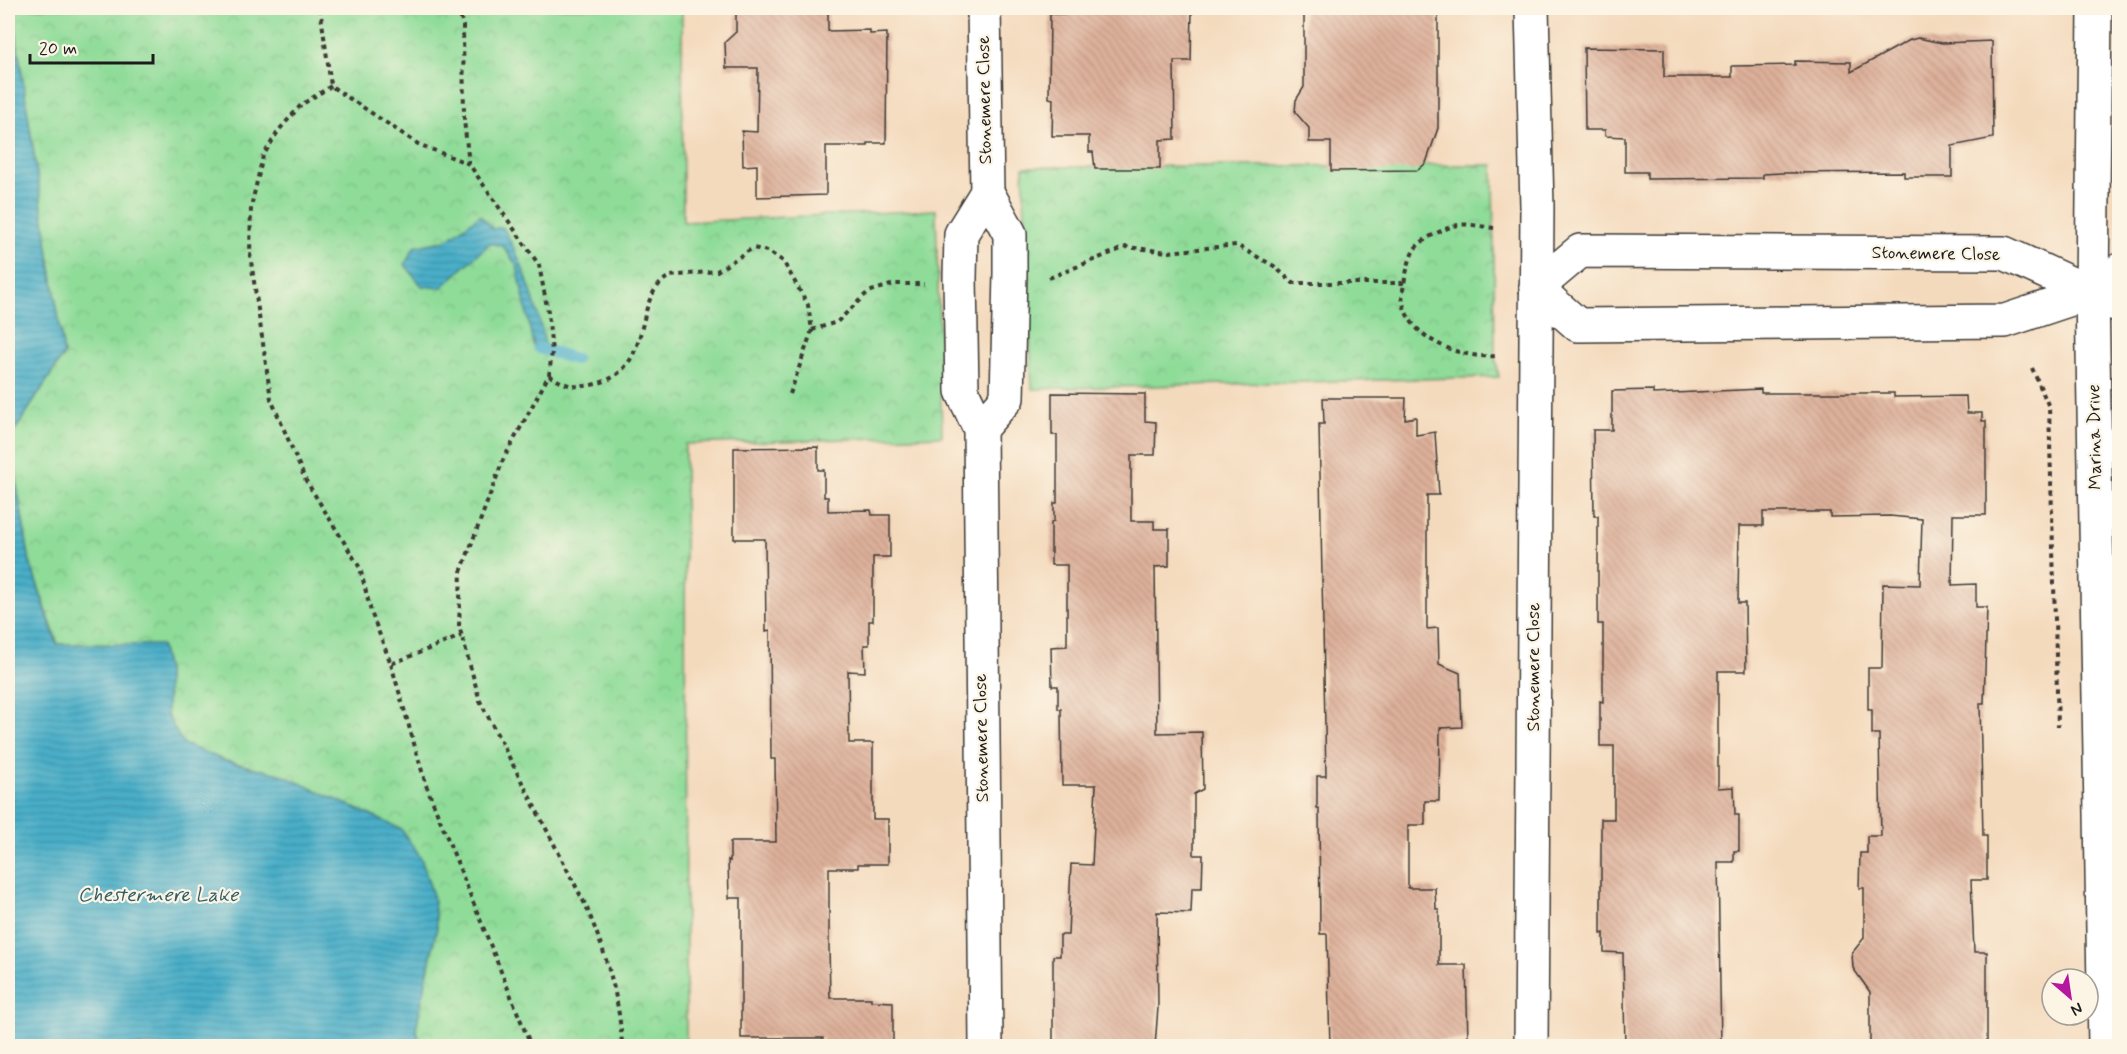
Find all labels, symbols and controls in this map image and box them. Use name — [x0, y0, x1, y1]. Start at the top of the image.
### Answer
scale bar — [30, 27, 153, 65]
street label: Stonemere Close — [972, 35, 998, 165]
text: 20 m — [39, 37, 77, 61]
street label: Stonemere Close — [1871, 241, 2001, 267]
street label: Marina Drive — [2082, 384, 2108, 490]
street label: Stonemere Close — [1522, 603, 1546, 731]
street label: Stonemere Close — [969, 673, 995, 803]
water label: Chestermere Lake — [78, 882, 239, 909]
north arrow — [2040, 967, 2100, 1027]
text: N — [2067, 997, 2086, 1021]

